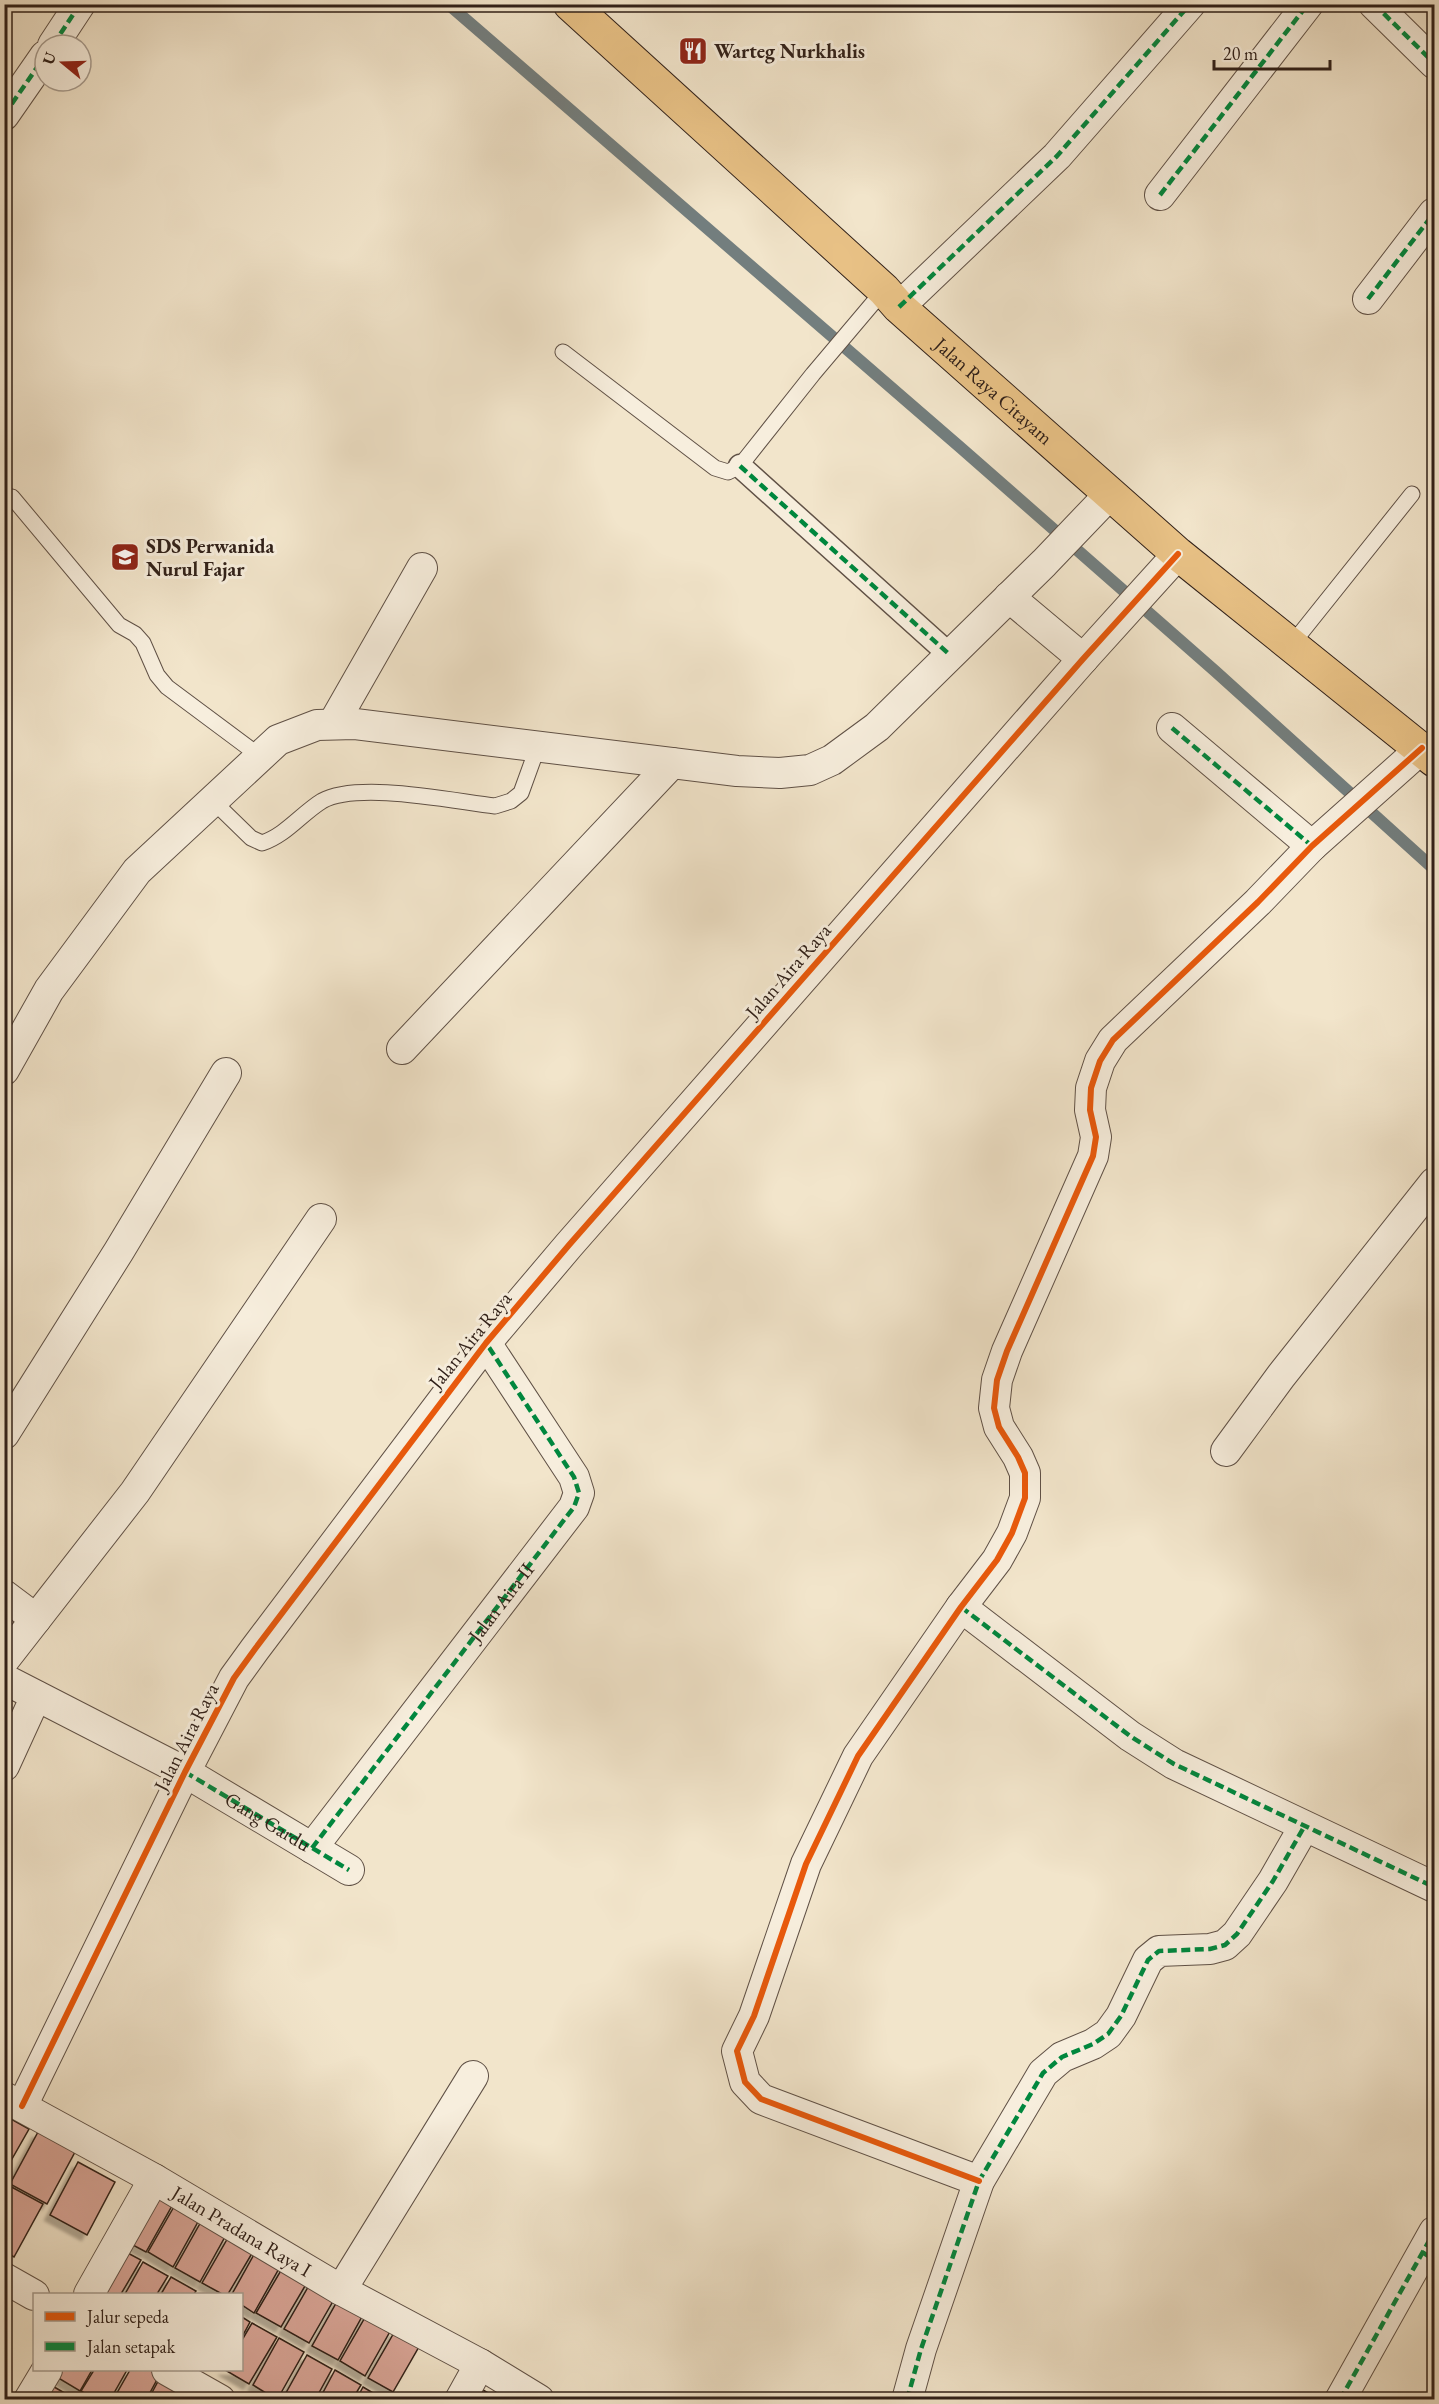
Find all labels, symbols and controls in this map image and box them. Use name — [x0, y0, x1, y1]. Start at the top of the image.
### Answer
north arrow — [33, 33, 93, 93]
scale bar — [1214, 33, 1330, 71]
restaurant icon: Warteg Nurkhalis — [677, 35, 709, 67]
place label: Warteg Nurkhalis — [714, 38, 865, 64]
text: 20 m — [1223, 42, 1258, 65]
text: U — [37, 49, 61, 67]
street label: Jalan Raya Citayam — [928, 330, 1059, 451]
place label: SDS Perwanida Nurul Fajar — [146, 533, 275, 582]
school or university icon: SDS Perwanida Nurul Fajar — [109, 541, 141, 573]
street label: Jalan Aira Raya — [738, 918, 837, 1026]
street label: Jalan Aira Raya — [422, 1286, 517, 1396]
street label: Jalan Aira II — [461, 1557, 540, 1649]
street label: Jalan Aira Raya — [147, 1679, 224, 1797]
street label: Gang Gardu — [220, 1786, 316, 1857]
street label: Jalan Pradana Raya I — [166, 2179, 316, 2283]
legend — [33, 2293, 243, 2371]
text: Jalur sepeda — [85, 2305, 170, 2328]
text: Jalan setapak — [85, 2335, 176, 2358]

